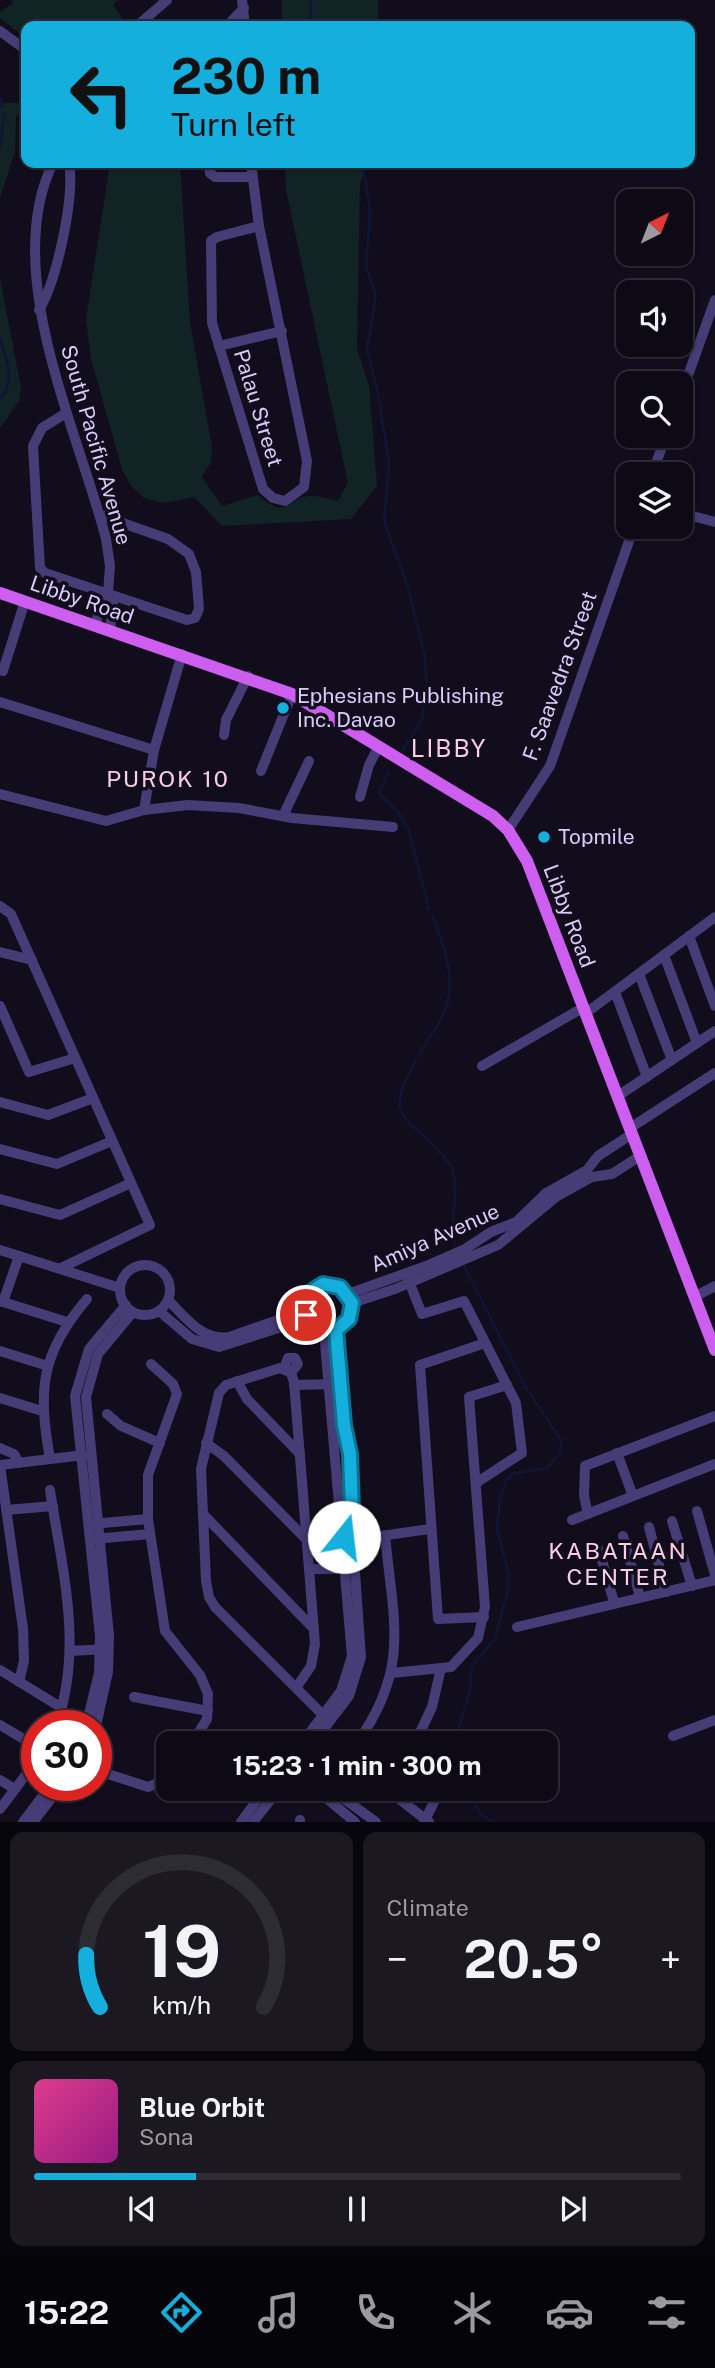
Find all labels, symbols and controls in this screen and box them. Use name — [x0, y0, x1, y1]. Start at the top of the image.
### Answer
text: 230 m — [171, 47, 321, 105]
icon: left — [56, 49, 147, 140]
text: Turn left — [171, 106, 296, 143]
north arrow — [616, 189, 693, 266]
map controls — [616, 189, 693, 539]
button: sound — [616, 280, 693, 357]
street label: South Pacific Avenue — [56, 342, 137, 548]
street label: Palau Street — [229, 346, 288, 470]
button: search — [616, 371, 693, 448]
button: layers — [616, 462, 693, 539]
street label: Libby Road — [27, 570, 137, 629]
street label: F. Saavedra Street — [517, 588, 602, 764]
place label: Ephesians Publishing Inc. Davao — [297, 683, 504, 732]
marker: Ephesians Publishing Inc. Davao — [275, 700, 291, 716]
district label: LIBBY — [411, 734, 487, 762]
district label: PUROK 10 — [106, 765, 230, 792]
place label: Topmile — [558, 824, 635, 849]
marker: Topmile — [536, 829, 552, 845]
street label: Libby Road — [538, 861, 601, 971]
street label: Amiya Avenue — [367, 1198, 503, 1277]
pin — [276, 1285, 336, 1345]
icon: arrive — [287, 1296, 325, 1334]
position arrow — [307, 1500, 381, 1574]
district label: KABATAAN CENTER — [548, 1537, 688, 1590]
speed limit sign: 30 — [21, 1710, 112, 1801]
text: 15:23 · 1 min · 300 m — [232, 1750, 482, 1781]
text: Climate — [387, 1894, 469, 1921]
text: 19 — [142, 1909, 221, 1994]
text: 20.5° — [464, 1929, 604, 1990]
text: − — [387, 1937, 408, 1982]
text: + — [660, 1937, 681, 1982]
text: km/h — [152, 1990, 211, 2020]
text: Blue Orbit — [139, 2092, 265, 2123]
text: Sona — [139, 2123, 193, 2150]
icon: previous — [123, 2190, 161, 2228]
icon: pause — [338, 2190, 376, 2228]
icon: next — [554, 2190, 592, 2228]
icon: directions — [157, 2288, 206, 2337]
icon: music — [254, 2288, 303, 2337]
icon: phone — [351, 2288, 400, 2337]
icon: climate — [448, 2288, 497, 2337]
icon: car — [545, 2288, 594, 2337]
icon: filters — [642, 2288, 691, 2337]
text: 15:22 — [24, 2294, 109, 2331]

